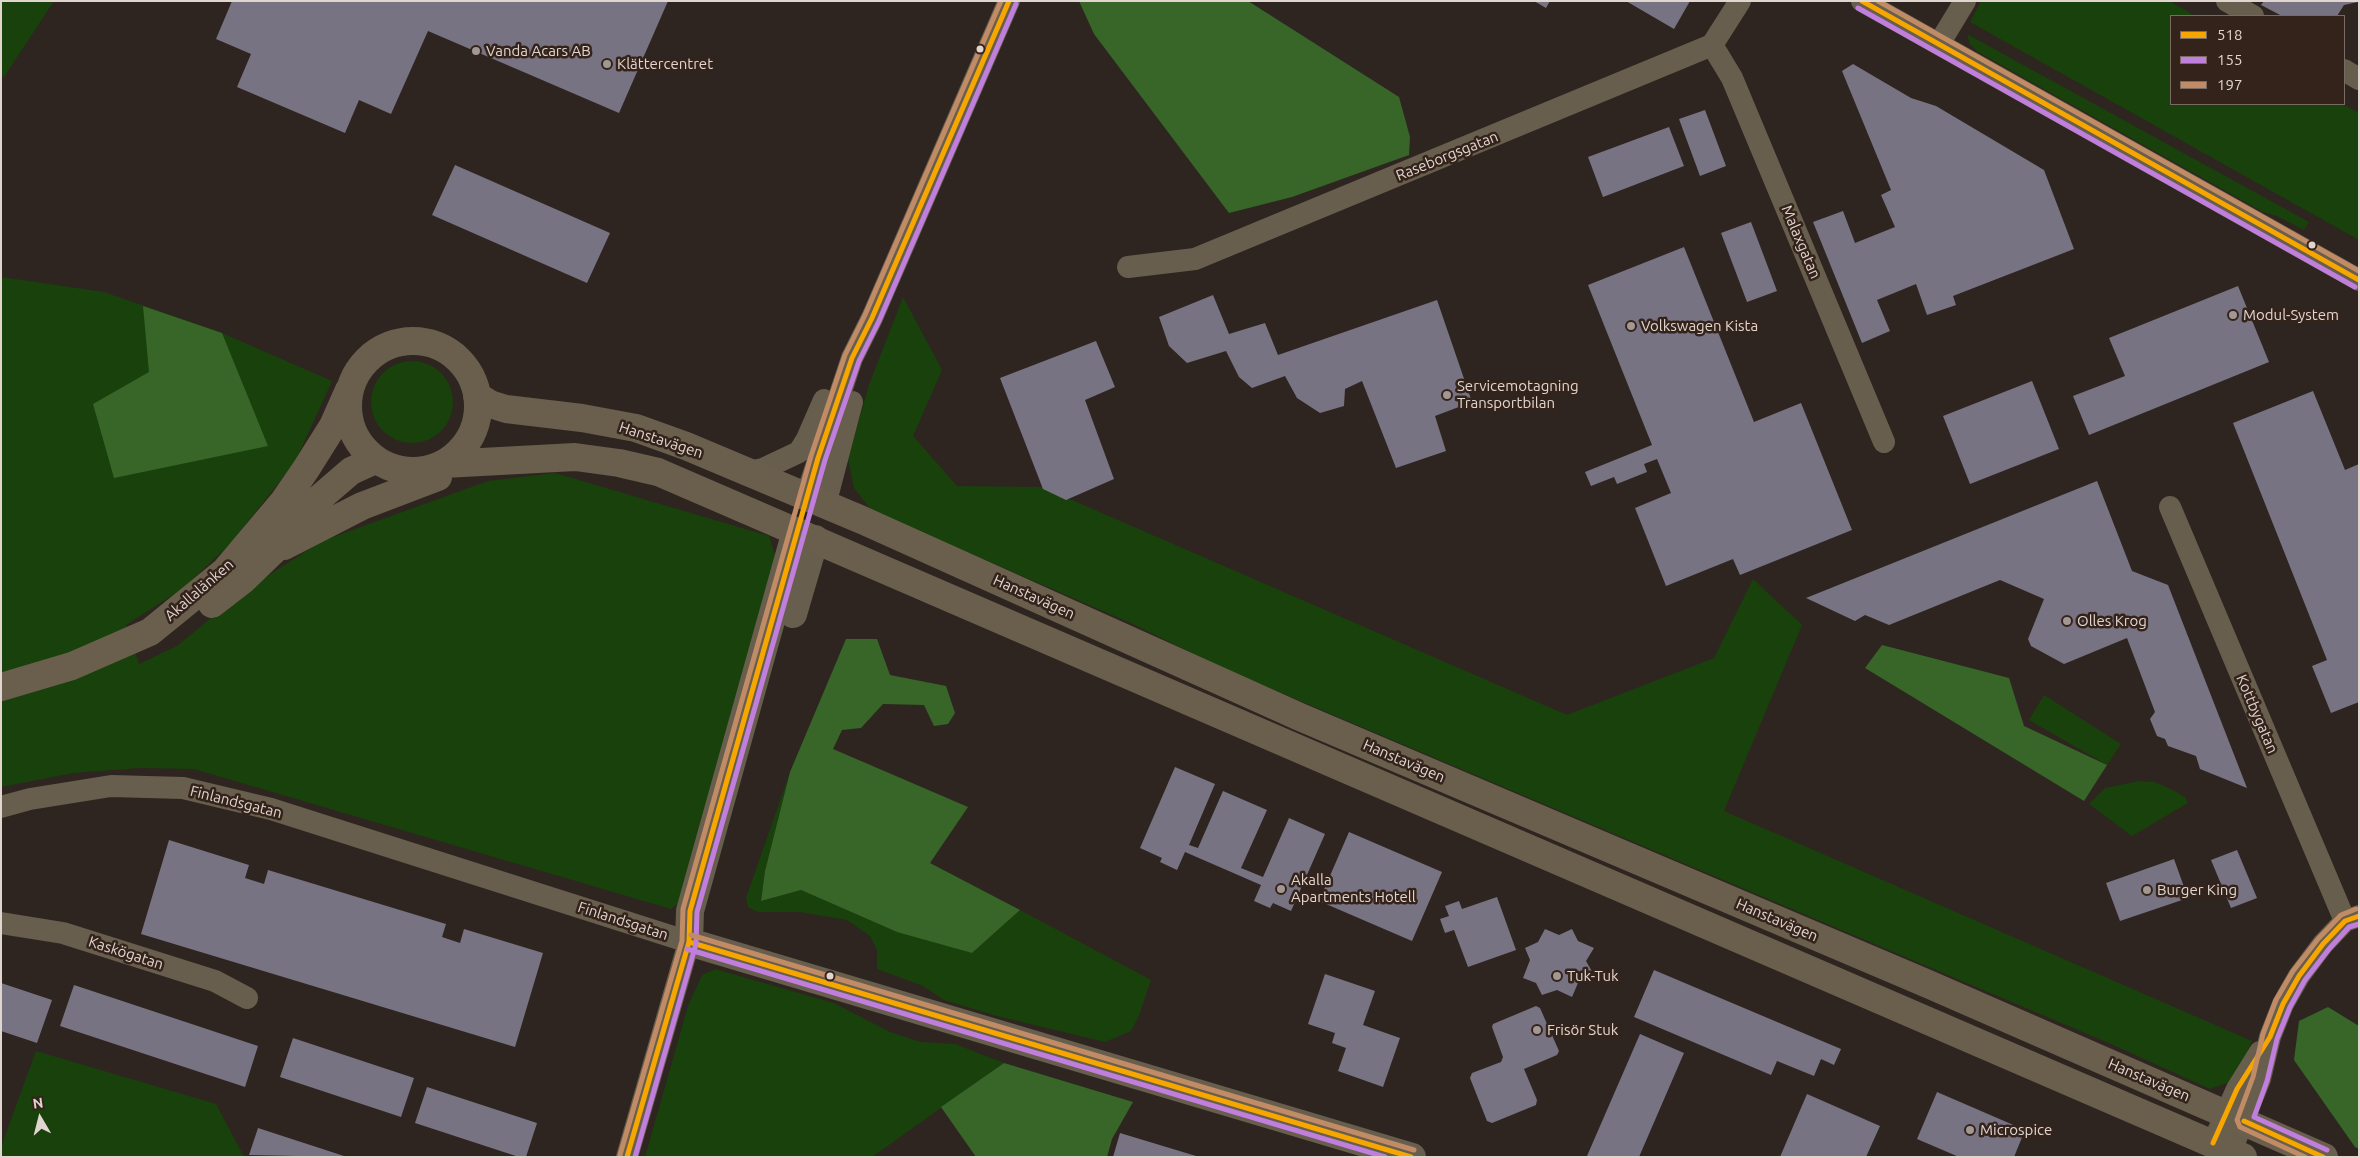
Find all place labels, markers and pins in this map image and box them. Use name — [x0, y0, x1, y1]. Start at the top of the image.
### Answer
place label: Vanda Acars AB — [486, 42, 591, 60]
unlabelled marker — [975, 44, 985, 54]
marker: Vanda Acars AB — [470, 45, 482, 57]
place label: Klättercentret — [617, 55, 713, 73]
marker: Klättercentret — [601, 58, 613, 70]
unlabelled marker — [2307, 240, 2317, 250]
place label: Modul-System — [2243, 306, 2339, 324]
marker: Modul-System — [2227, 309, 2239, 321]
place label: Volkswagen Kista — [1641, 317, 1758, 335]
marker: Volkswagen Kista — [1625, 320, 1637, 332]
place label: Servicemotagning Transportbilan — [1457, 377, 1579, 412]
marker: Servicemotagning Transportbilan — [1441, 389, 1453, 401]
place label: Olles Krog — [2077, 612, 2147, 630]
marker: Olles Krog — [2061, 615, 2073, 627]
place label: Akalla Apartments Hotell — [1291, 871, 1416, 906]
place label: Burger King — [2157, 881, 2237, 899]
marker: Akalla Apartments Hotell — [1275, 883, 1287, 895]
marker: Burger King — [2141, 884, 2153, 896]
place label: Tuk-Tuk — [1567, 967, 1619, 985]
marker: Tuk-Tuk — [1551, 970, 1563, 982]
unlabelled marker — [825, 971, 835, 981]
place label: Frisör Stuk — [1547, 1021, 1618, 1039]
marker: Frisör Stuk — [1531, 1024, 1543, 1036]
place label: Microspice — [1980, 1121, 2052, 1139]
marker: Microspice — [1964, 1124, 1976, 1136]

